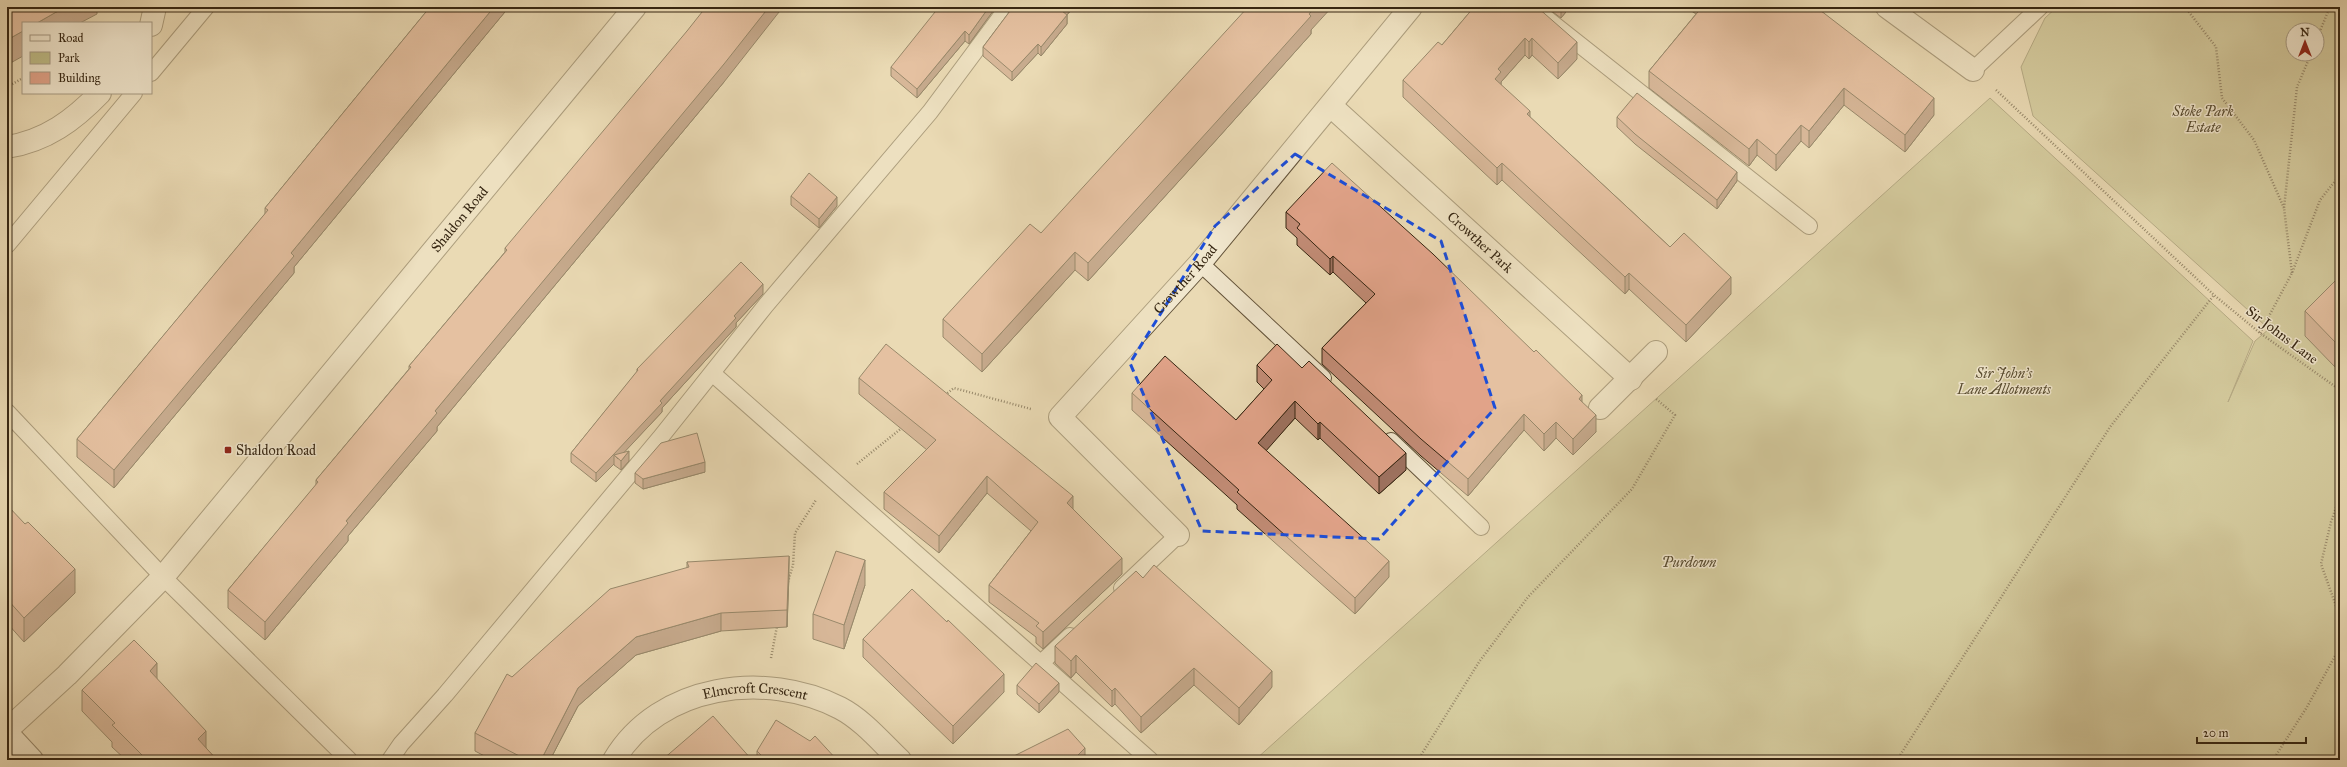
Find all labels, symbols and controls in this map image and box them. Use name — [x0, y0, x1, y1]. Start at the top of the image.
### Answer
legend — [22, 22, 152, 94]
north arrow — [2285, 22, 2325, 62]
text: N — [2300, 26, 2310, 39]
text: Road — [58, 31, 84, 45]
text: Park — [58, 51, 80, 65]
text: Building — [58, 71, 101, 86]
park label: Stoke Park Estate — [2172, 103, 2234, 136]
street label: Shaldon Road — [427, 183, 491, 256]
street label: Crowther Park — [1444, 208, 1517, 277]
street label: Crowther Road — [1149, 241, 1220, 317]
street label: Sir Johns Lane — [2242, 302, 2321, 368]
park label: Sir John's Lane Allotments — [1956, 365, 2052, 398]
place label: Shaldon Road — [236, 442, 316, 459]
marker: Shaldon Road — [223, 445, 233, 455]
park label: Purdown — [1662, 554, 1717, 571]
street label: Elmcroft Crescent — [700, 679, 810, 703]
scale bar — [2197, 719, 2306, 745]
text: 20 m — [2203, 726, 2229, 740]

